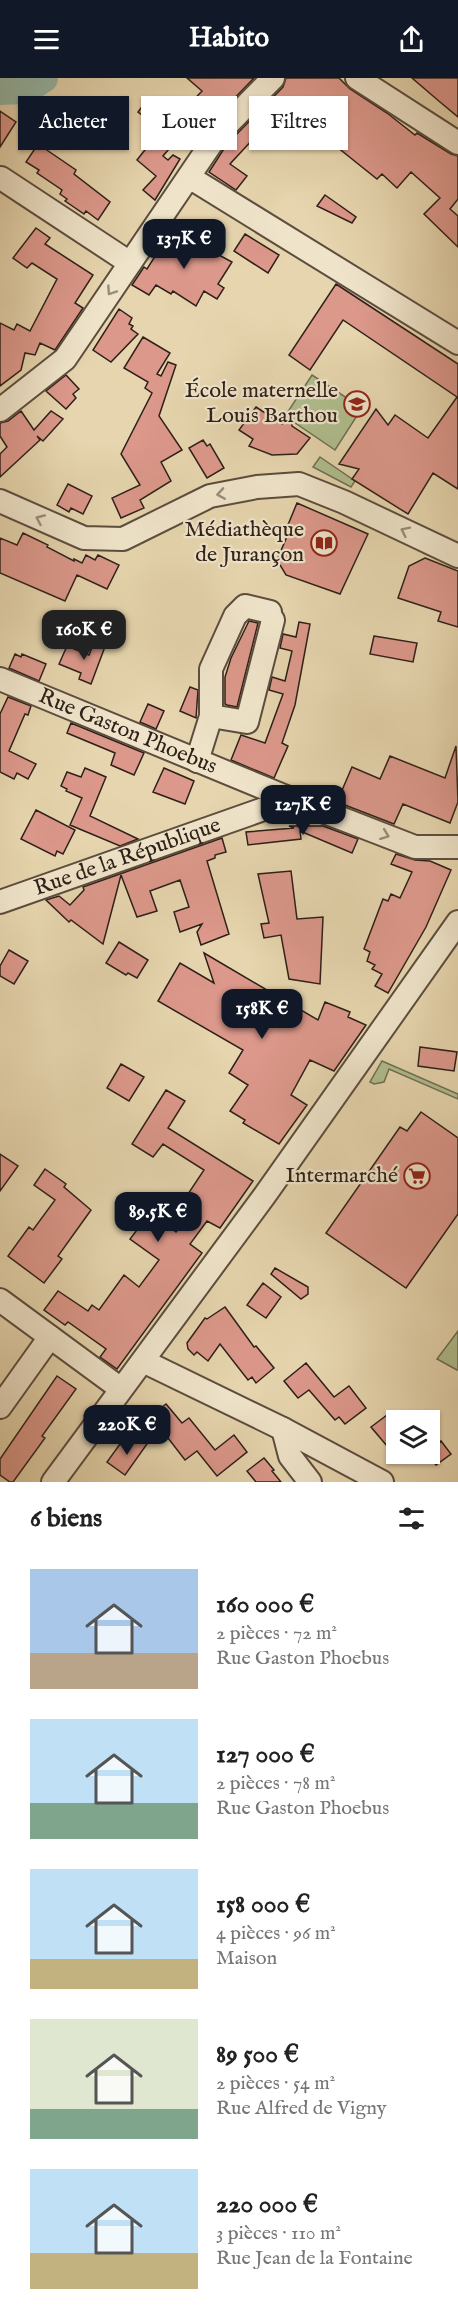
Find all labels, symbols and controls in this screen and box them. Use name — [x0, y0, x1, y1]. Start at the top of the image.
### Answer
text: Habito — [189, 22, 269, 56]
icon: menu — [30, 23, 63, 56]
icon: share — [395, 23, 428, 56]
chip: Acheter — [18, 96, 129, 150]
chip: Louer — [141, 96, 237, 150]
chip: Filtres — [249, 96, 348, 150]
pin: 137K € — [135, 219, 233, 270]
text: 137K € — [157, 226, 211, 251]
one-way arrow — [107, 285, 119, 295]
place label: École maternelle Louis Barthou — [185, 377, 338, 430]
school or university icon: École maternelle Louis Barthou — [342, 389, 372, 419]
one-way arrow — [216, 487, 226, 500]
one-way arrow — [36, 514, 47, 526]
place label: Médiathèque de Jurançon — [185, 516, 304, 569]
one-way arrow — [401, 527, 412, 538]
library icon: Médiathèque de Jurançon — [309, 528, 339, 558]
pin: 160K € — [35, 610, 133, 661]
text: 160K € — [56, 617, 112, 642]
street label: Rue Gaston Phoebus — [34, 682, 221, 781]
pin: 127K € — [254, 785, 352, 836]
text: 127K € — [275, 792, 331, 817]
street label: Rue de la République — [30, 811, 224, 903]
one-way arrow — [379, 828, 390, 840]
pin: 158K € — [213, 989, 311, 1040]
text: 158K € — [235, 996, 289, 1021]
supermarket icon: Intermarché — [402, 1161, 432, 1191]
place label: Intermarché — [285, 1162, 398, 1190]
pin: 89.5K € — [103, 1192, 213, 1243]
text: 89.5K € — [129, 1199, 187, 1224]
pin: 220K € — [78, 1405, 176, 1456]
map controls — [386, 1410, 440, 1464]
button: layers — [386, 1410, 440, 1464]
text: 220K € — [97, 1412, 157, 1437]
text: 6 biens — [30, 1502, 102, 1535]
icon: filters — [395, 1502, 428, 1535]
text: 160 000 € — [216, 1588, 314, 1621]
icon: home — [78, 1593, 150, 1665]
text: 2 pièces · 72 m² — [216, 1621, 337, 1646]
text: Rue Gaston Phoebus — [216, 1646, 389, 1671]
text: 127 000 € — [216, 1738, 315, 1771]
icon: home — [78, 1743, 150, 1815]
text: 2 pièces · 78 m² — [216, 1771, 335, 1796]
text: Rue Gaston Phoebus — [216, 1796, 389, 1821]
text: 158 000 € — [216, 1888, 310, 1921]
icon: home — [78, 1893, 150, 1965]
text: 4 pièces · 96 m² — [216, 1921, 336, 1946]
text: Maison — [216, 1946, 277, 1971]
text: 89 500 € — [216, 2038, 299, 2071]
icon: home — [78, 2043, 150, 2115]
text: 2 pièces · 54 m² — [216, 2071, 335, 2096]
text: Rue Alfred de Vigny — [216, 2096, 387, 2121]
text: 220 000 € — [216, 2188, 318, 2221]
icon: home — [78, 2193, 150, 2265]
text: 3 pièces · 110 m² — [216, 2221, 341, 2246]
text: Rue Jean de la Fontaine — [216, 2246, 413, 2271]

